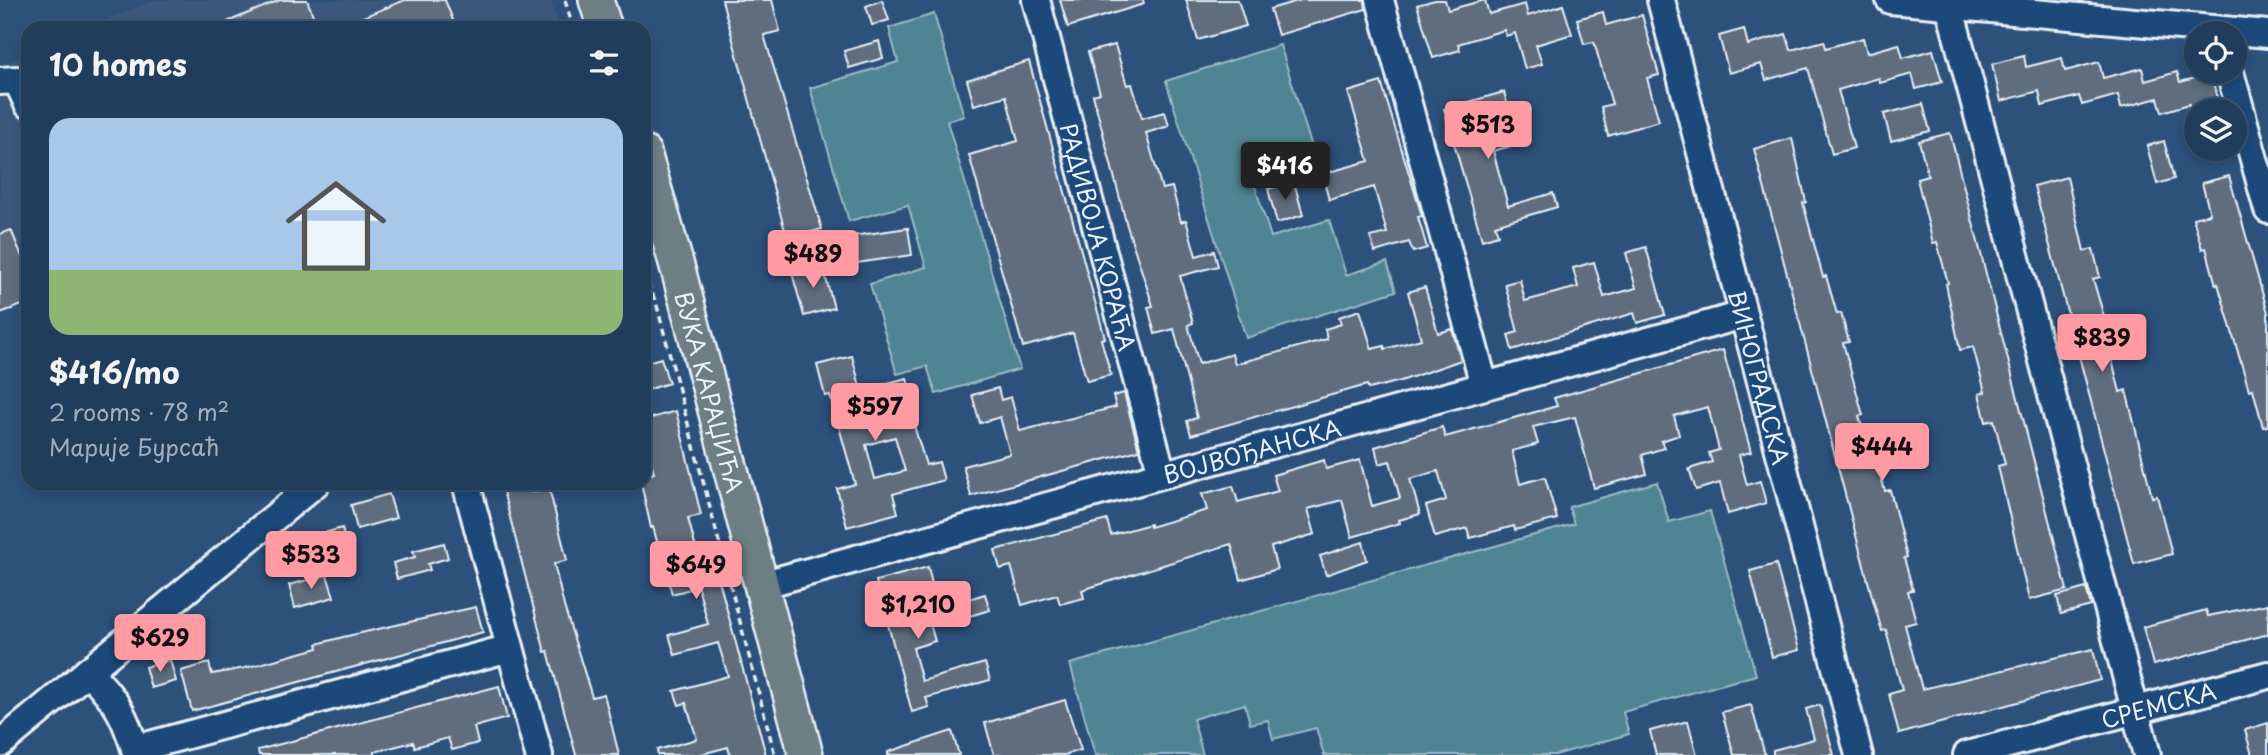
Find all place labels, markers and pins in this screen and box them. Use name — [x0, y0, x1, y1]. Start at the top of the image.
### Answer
pin: $513 — [1447, 102, 1529, 161]
pin: $416 — [1244, 142, 1326, 202]
pin: $489 — [772, 230, 854, 290]
pin: $839 — [2061, 314, 2143, 374]
pin: $597 — [834, 384, 916, 443]
pin: $444 — [1841, 424, 1923, 483]
pin: $533 — [270, 532, 352, 591]
pin: $649 — [655, 542, 737, 601]
pin: $1,210 — [861, 582, 975, 641]
pin: $629 — [119, 614, 201, 674]

